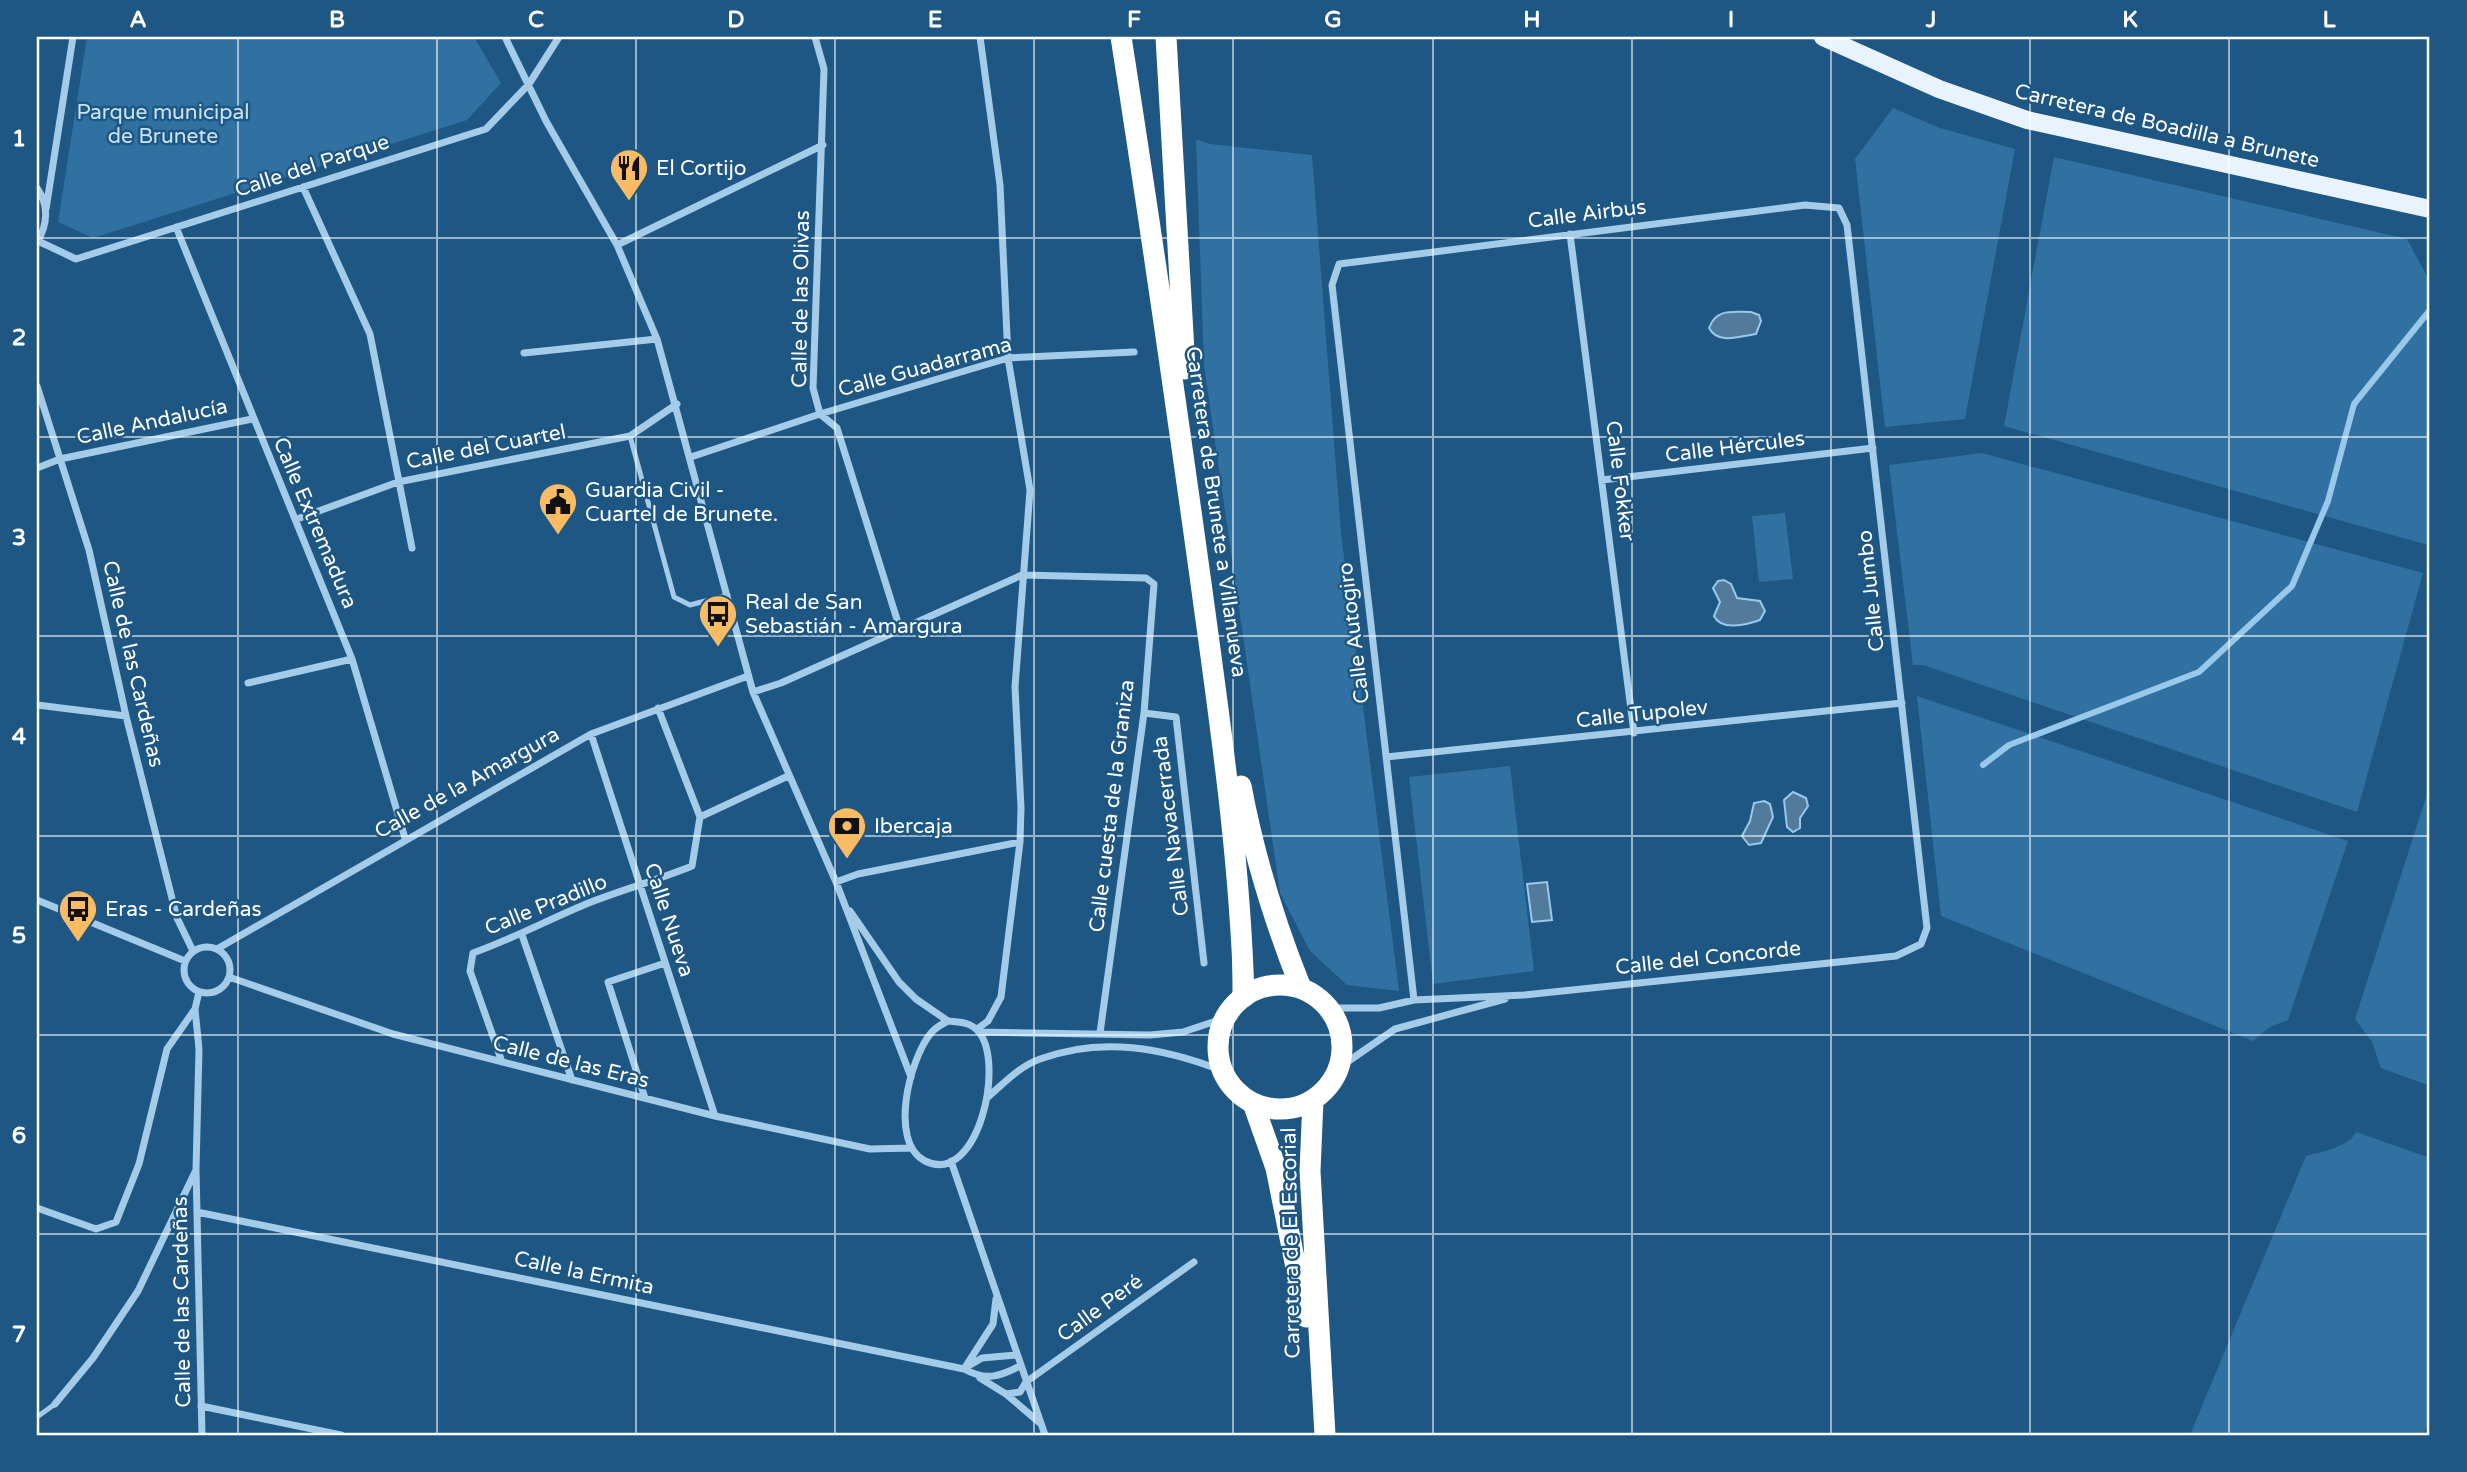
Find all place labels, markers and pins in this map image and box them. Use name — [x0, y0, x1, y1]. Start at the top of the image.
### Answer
restaurant icon: El Cortijo — [608, 147, 650, 202]
place label: El Cortijo — [656, 156, 747, 181]
place label: Guardia Civil - Cuartel de Brunete. — [585, 478, 778, 527]
public building icon: Guardia Civil - Cuartel de Brunete. — [537, 481, 579, 536]
place label: Real de San Sebastián - Amargura — [745, 590, 962, 639]
bus stop icon: Real de San Sebastián - Amargura — [697, 593, 739, 648]
bank icon: Ibercaja — [826, 805, 868, 860]
place label: Ibercaja — [874, 814, 953, 839]
bus stop icon: Eras - Cardeñas — [57, 888, 99, 943]
place label: Eras - Cardeñas — [105, 897, 262, 922]

